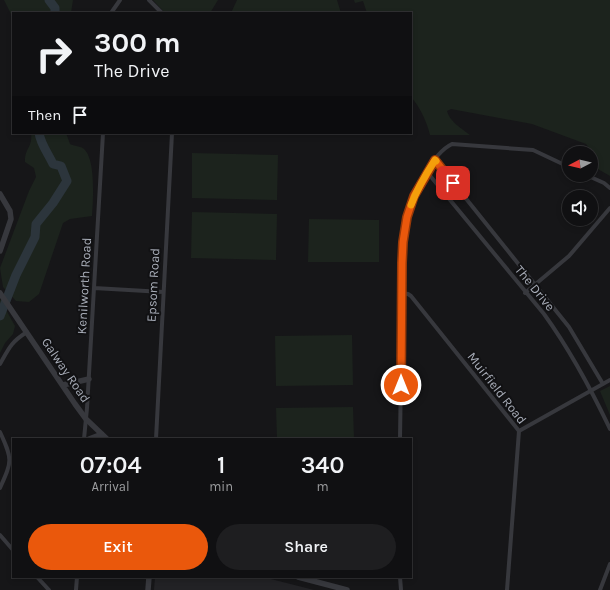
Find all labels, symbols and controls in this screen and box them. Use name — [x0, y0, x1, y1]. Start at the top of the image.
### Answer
text: 300 m — [94, 26, 181, 59]
icon: right — [28, 28, 80, 80]
text: The Drive — [94, 60, 169, 82]
icon: arrive — [69, 104, 91, 126]
text: Then — [28, 106, 61, 124]
north arrow — [562, 146, 598, 182]
map controls — [562, 146, 598, 226]
pin — [436, 166, 470, 200]
icon: arrive — [442, 172, 464, 194]
button: sound — [562, 190, 598, 226]
street label: Kenilworth Road — [74, 237, 94, 335]
street label: Epsom Road — [144, 248, 162, 322]
street label: The Drive — [512, 262, 558, 314]
street label: Galway Road — [39, 335, 93, 405]
street label: Muirfield Road — [464, 349, 530, 427]
position arrow — [380, 364, 422, 406]
text: 07:04 — [80, 451, 142, 479]
text: 1 — [217, 451, 225, 479]
text: 340 — [301, 451, 344, 479]
text: Arrival — [92, 479, 130, 494]
text: min — [209, 479, 233, 494]
text: m — [316, 479, 329, 494]
button: Exit — [28, 524, 208, 570]
button: Share — [216, 524, 396, 570]

